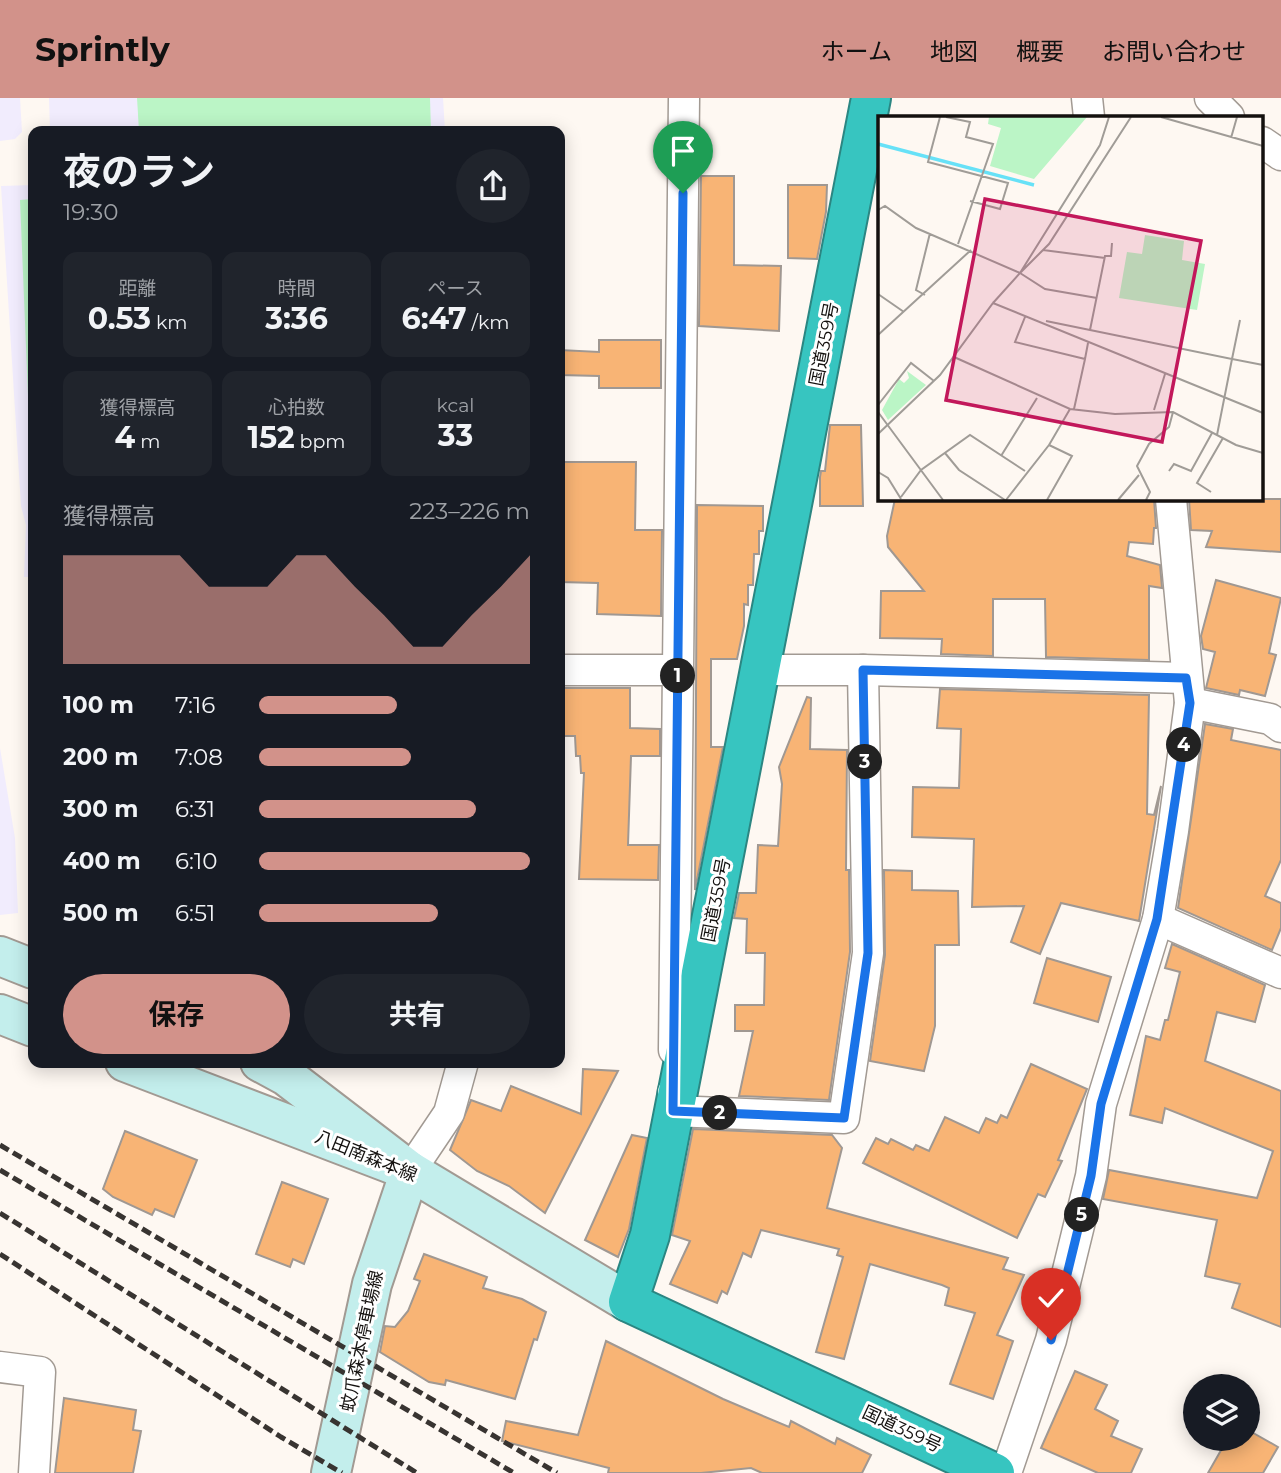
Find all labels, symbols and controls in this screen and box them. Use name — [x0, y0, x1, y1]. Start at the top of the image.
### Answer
text: Sprintly — [35, 29, 170, 69]
text: ホーム — [821, 37, 892, 66]
text: 地図 — [930, 37, 978, 66]
text: 概要 — [1016, 37, 1064, 66]
text: お問い合わせ — [1102, 37, 1246, 66]
inset map — [878, 116, 1264, 500]
pin — [653, 121, 713, 193]
icon: arrive — [664, 132, 702, 170]
text: 夜のラン — [63, 148, 215, 195]
button: share — [456, 149, 530, 223]
text: 19:30 — [63, 198, 118, 226]
text: 距離 — [118, 277, 157, 300]
text: 時間 — [277, 277, 316, 300]
text: ペース — [427, 277, 484, 300]
text: 0.53 — [88, 300, 151, 337]
text: 3:36 — [265, 300, 328, 337]
text: 6:47 — [402, 300, 467, 337]
street label: 国道359号 — [805, 300, 843, 388]
text: km — [151, 311, 187, 334]
text: /km — [467, 311, 509, 334]
text: kcal — [437, 394, 474, 417]
text: 獲得標高 — [99, 396, 176, 419]
text: 心拍数 — [268, 396, 325, 419]
text: 33 — [438, 417, 473, 454]
text: 4 — [115, 419, 135, 456]
text: 152 — [247, 419, 295, 456]
text: m — [135, 430, 160, 453]
text: bpm — [295, 430, 346, 453]
text: 223–226 m — [409, 497, 530, 525]
text: 獲得標高 — [63, 502, 155, 530]
pin: 1 — [660, 658, 696, 694]
text: 1 — [674, 664, 681, 687]
text: 100 m — [63, 691, 134, 719]
text: 7:16 — [175, 691, 215, 719]
pin: 4 — [1166, 728, 1202, 762]
text: 4 — [1177, 733, 1190, 756]
text: 200 m — [63, 743, 138, 771]
text: 7:08 — [175, 743, 223, 771]
pin: 3 — [848, 744, 882, 780]
text: 3 — [859, 750, 870, 773]
text: 300 m — [63, 795, 139, 823]
text: 6:31 — [175, 795, 215, 823]
text: 400 m — [63, 847, 141, 875]
text: 6:10 — [175, 847, 217, 875]
street label: 国道359号 — [697, 856, 735, 944]
text: 500 m — [63, 899, 139, 927]
text: 6:51 — [175, 899, 215, 927]
button: 保存 — [63, 974, 290, 1054]
button: 共有 — [304, 974, 530, 1054]
pin: 2 — [702, 1096, 738, 1130]
text: 2 — [714, 1101, 725, 1124]
street label: 八田南森本線 — [312, 1126, 420, 1186]
pin: 5 — [1064, 1198, 1100, 1232]
text: 5 — [1076, 1203, 1087, 1226]
street label: 蚊爪森本停車場線 — [336, 1268, 388, 1414]
pin — [1021, 1268, 1081, 1340]
icon: check — [1032, 1279, 1070, 1317]
map controls — [1183, 1374, 1260, 1451]
button: layers — [1183, 1374, 1260, 1451]
street label: 国道359号 — [859, 1401, 945, 1457]

